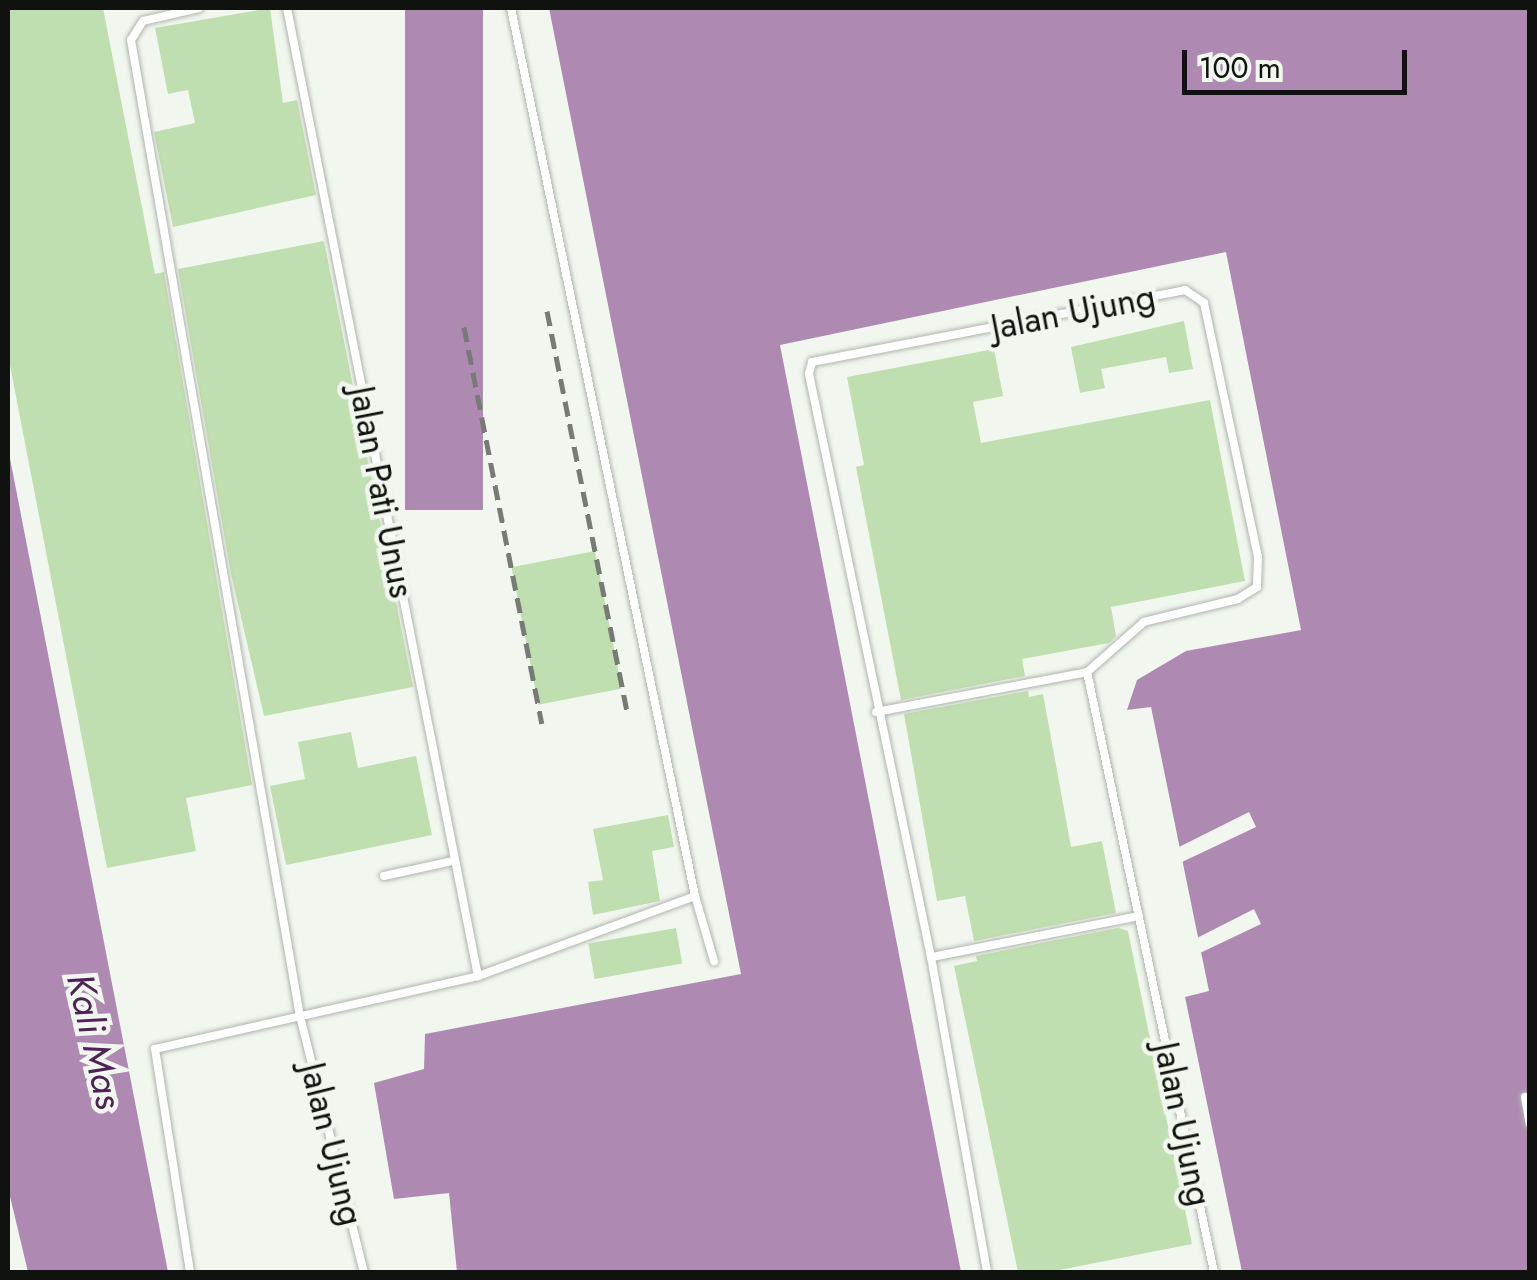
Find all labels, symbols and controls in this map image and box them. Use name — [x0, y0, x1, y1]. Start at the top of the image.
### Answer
scale bar — [1187, 30, 1412, 92]
text: 100 m — [1199, 46, 1281, 89]
street label: Jalan Ujung — [987, 276, 1159, 348]
street label: Jalan Pati Unus — [341, 383, 423, 601]
water label: Kali Mas — [57, 969, 133, 1113]
street label: Jalan Ujung — [1145, 1038, 1221, 1210]
street label: Jalan Ujung — [292, 1058, 372, 1230]

